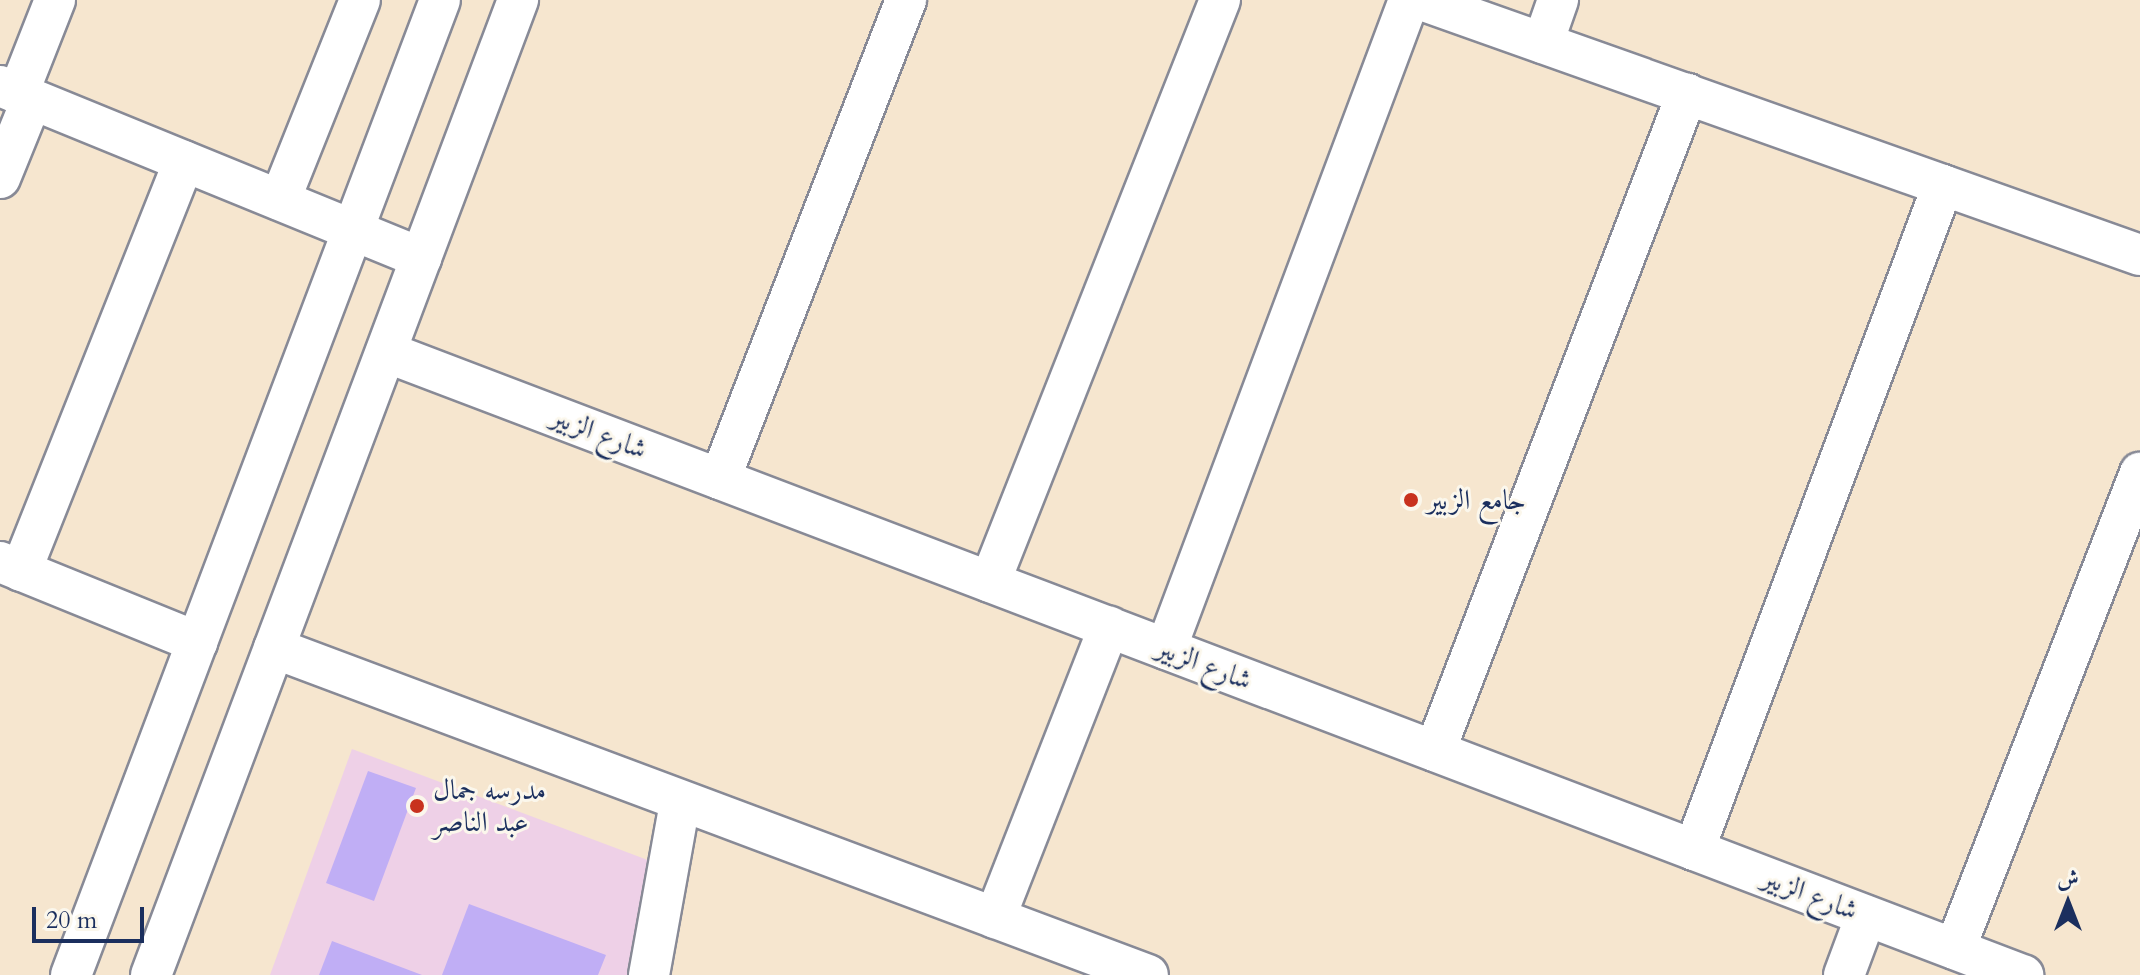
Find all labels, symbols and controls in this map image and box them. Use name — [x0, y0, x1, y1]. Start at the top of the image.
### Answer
street label: شارع الزبير — [547, 399, 651, 467]
place label: جامع الزبير — [1427, 483, 1526, 517]
marker: جامع الزبير — [1402, 491, 1420, 509]
street label: شارع الزبير — [1152, 630, 1256, 698]
place label: مدرسه جمال عبد الناصر — [433, 773, 546, 839]
marker: مدرسه جمال عبد الناصر — [408, 797, 426, 815]
street label: شارع الزبير — [1758, 860, 1862, 928]
north arrow — [2028, 863, 2108, 943]
text: ش — [2057, 864, 2079, 894]
scale bar — [36, 891, 148, 941]
text: 20 m — [46, 904, 97, 937]

